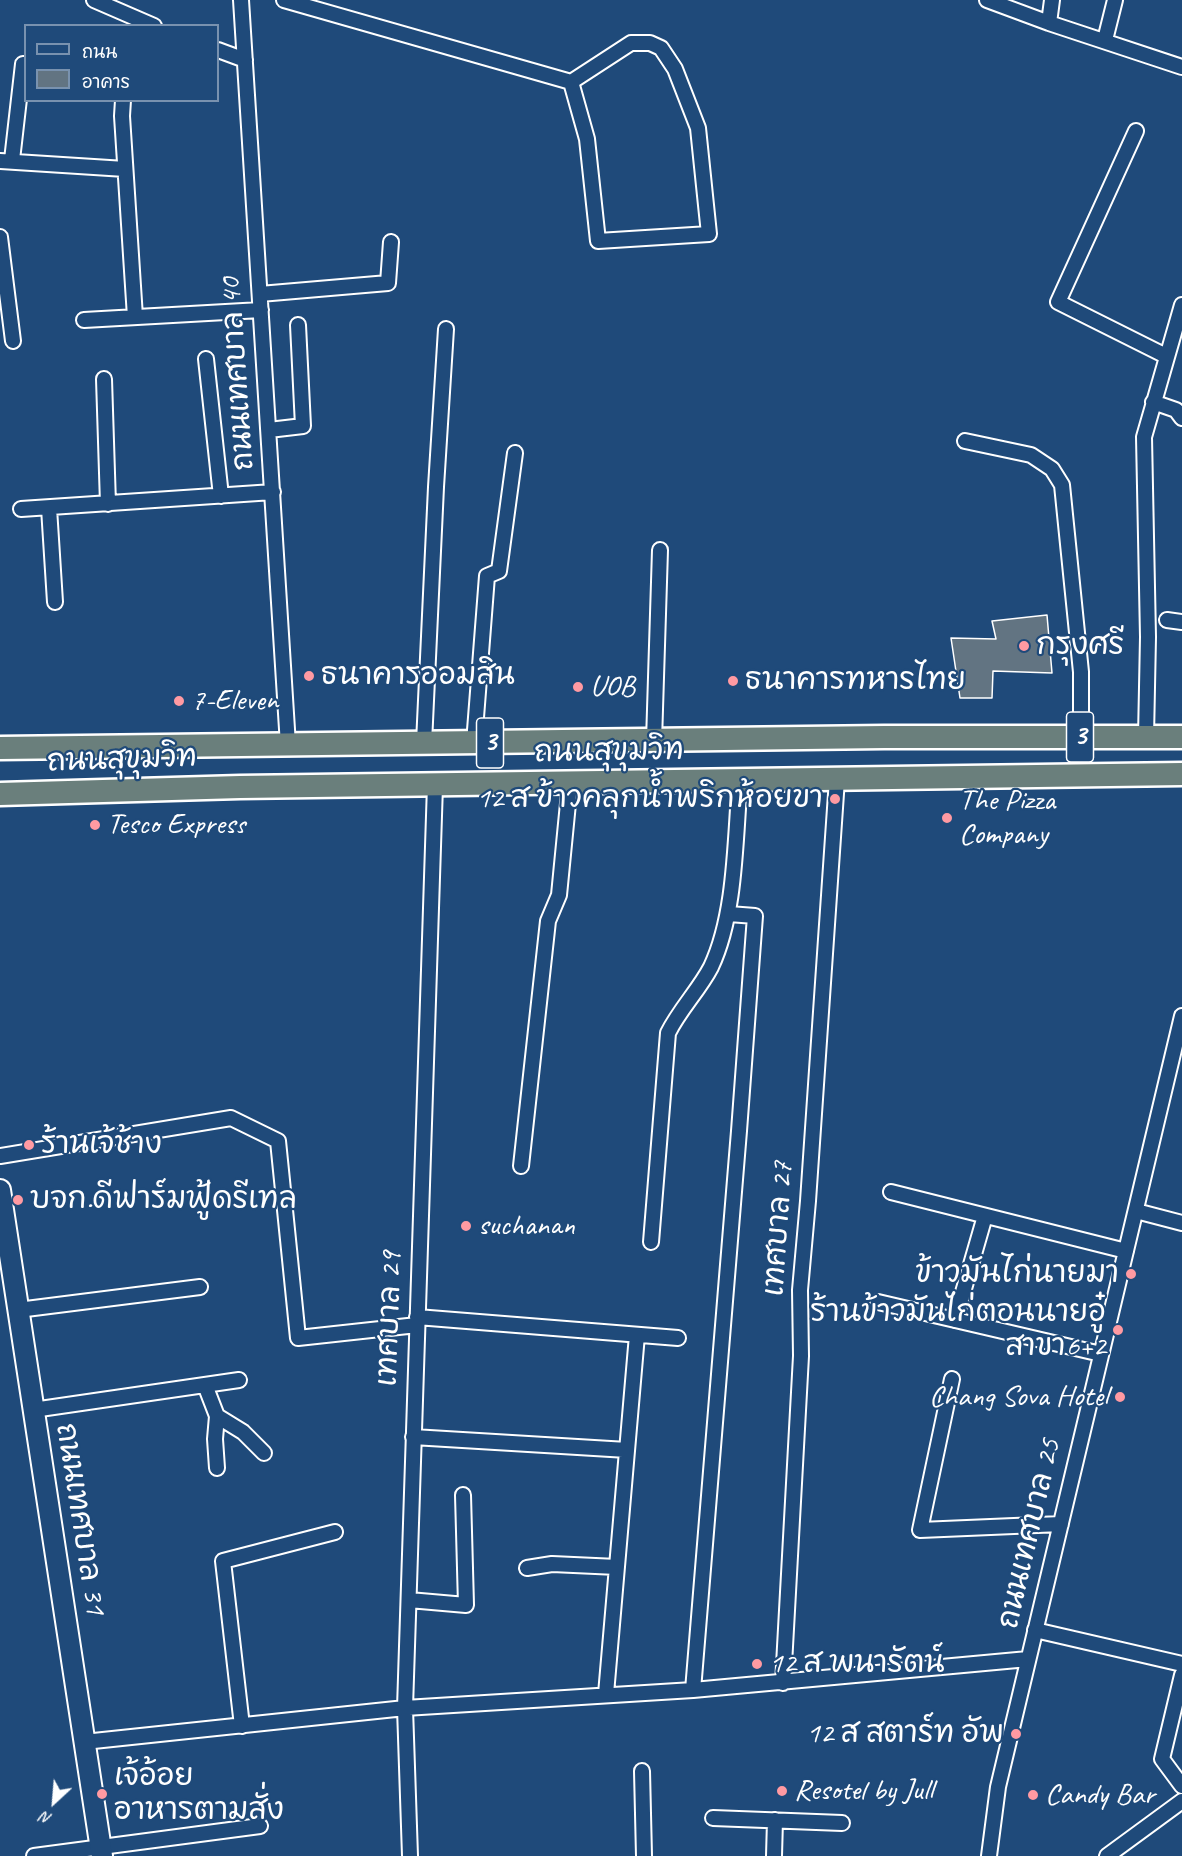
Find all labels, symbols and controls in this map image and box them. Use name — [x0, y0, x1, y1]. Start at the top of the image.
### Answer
legend — [24, 24, 219, 102]
text: ถนน — [82, 41, 117, 63]
text: อาคาร — [82, 71, 130, 93]
street label: ถนนเทศบาล 40 — [213, 276, 263, 472]
place label: กรุงศรี — [1036, 628, 1124, 664]
marker: กรุงศรี — [1017, 639, 1031, 653]
place label: ธนาคารออมสิน — [321, 658, 515, 694]
place label: ธนาคารทหารไทย — [745, 663, 966, 699]
marker: ธนาคารออมสิน — [302, 669, 316, 683]
place label: UOB — [590, 669, 635, 705]
marker: ธนาคารทหารไทย — [726, 674, 740, 688]
marker: UOB — [571, 680, 585, 694]
place label: 7-Eleven — [191, 683, 278, 719]
marker: 7-Eleven — [172, 694, 186, 708]
road number: 3 — [1066, 712, 1094, 762]
road number: 3 — [476, 718, 504, 768]
street label: ถนนสุขุมวิท — [534, 733, 684, 771]
street label: ถนนสุขุมวิท — [46, 739, 198, 781]
place label: 12 ส ข้าวคลุกน้ำพริกห้อยขา — [476, 781, 823, 817]
place label: The Pizza Company — [959, 783, 1055, 854]
marker: 12 ส ข้าวคลุกน้ำพริกห้อยขา — [828, 792, 842, 806]
place label: Tesco Express — [107, 807, 245, 843]
marker: The Pizza Company — [940, 811, 954, 825]
marker: Tesco Express — [88, 818, 102, 832]
place label: ร้านเจ้ช้าง — [41, 1127, 162, 1163]
marker: ร้านเจ้ช้าง — [22, 1138, 36, 1152]
street label: เทศบาล 27 — [756, 1160, 802, 1298]
place label: บจก.ดีฟาร์มฟู้ดรีเทล — [30, 1182, 297, 1218]
marker: บจก.ดีฟาร์มฟู้ดรีเทล — [11, 1193, 25, 1207]
place label: suchanan — [478, 1208, 575, 1244]
marker: suchanan — [459, 1219, 473, 1233]
street label: เทศบาล 29 — [370, 1251, 410, 1387]
place label: ข้าวมันไก่นายมา — [915, 1256, 1119, 1292]
marker: ข้าวมันไก่นายมา — [1124, 1267, 1138, 1281]
place label: ร้านข้าวมันไก่ตอนนายอู๋ สาขา6+2 — [810, 1295, 1106, 1366]
marker: ร้านข้าวมันไก่ตอนนายอู๋ สาขา6+2 — [1111, 1323, 1125, 1337]
place label: Chang Sova Hotel — [929, 1379, 1108, 1415]
marker: Chang Sova Hotel — [1113, 1390, 1127, 1404]
street label: ถนนเทศบาล 31 — [47, 1421, 113, 1617]
street label: ถนนเทศบาล 25 — [991, 1436, 1069, 1632]
place label: 12 ส พนารัตน์ — [769, 1646, 944, 1682]
marker: 12 ส พนารัตน์ — [750, 1657, 764, 1671]
place label: 12 ส สตาร์ท อัพ — [806, 1716, 1004, 1752]
marker: 12 ส สตาร์ท อัพ — [1009, 1727, 1023, 1741]
place label: เจ้อ้อย อาหารตามสั่ง — [114, 1759, 284, 1830]
north arrow — [24, 1772, 84, 1832]
place label: Resotel by Jull — [794, 1773, 933, 1809]
place label: Candy Bar — [1045, 1777, 1155, 1813]
marker: Resotel by Jull — [775, 1784, 789, 1798]
marker: เจ้อ้อย อาหารตามสั่ง — [95, 1787, 109, 1801]
marker: Candy Bar — [1026, 1788, 1040, 1802]
text: N — [37, 1807, 55, 1829]

